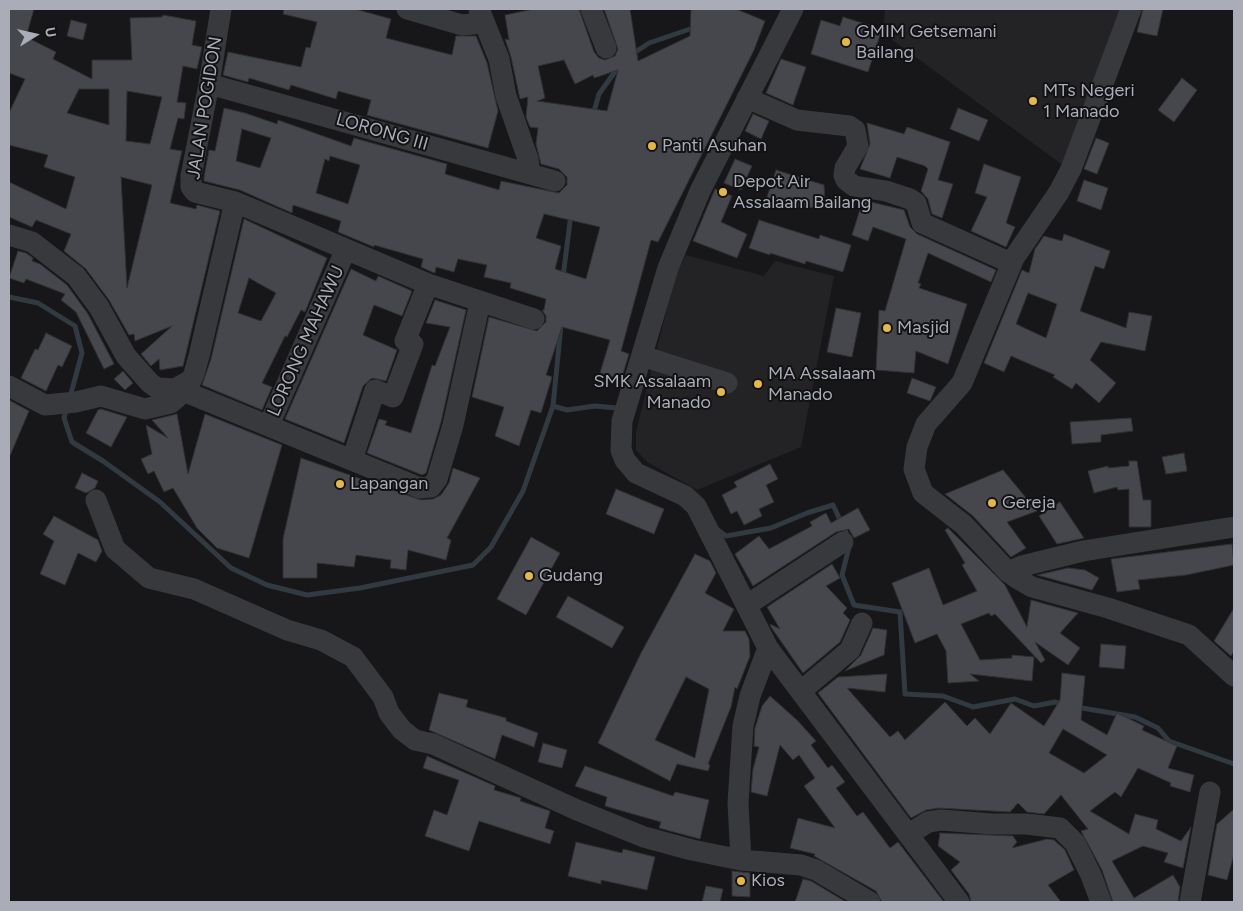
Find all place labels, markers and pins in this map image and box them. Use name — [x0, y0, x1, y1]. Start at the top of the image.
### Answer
place label: GMIM Getsemani Bailang — [856, 21, 997, 64]
marker: GMIM Getsemani Bailang — [840, 36, 852, 48]
place label: MTs Negeri 1 Manado — [1043, 80, 1135, 122]
marker: MTs Negeri 1 Manado — [1027, 95, 1039, 107]
place label: Panti Asuhan — [662, 135, 767, 157]
marker: Panti Asuhan — [646, 140, 658, 152]
place label: Depot Air Assalaam Bailang — [733, 171, 871, 213]
marker: Depot Air Assalaam Bailang — [717, 186, 729, 198]
place label: Masjid — [897, 317, 949, 339]
marker: Masjid — [881, 322, 893, 334]
place label: MA Assalaam Manado — [768, 363, 876, 406]
place label: SMK Assalaam Manado — [594, 371, 711, 414]
marker: MA Assalaam Manado — [752, 378, 764, 390]
marker: SMK Assalaam Manado — [715, 386, 727, 398]
place label: Lapangan — [350, 473, 428, 495]
marker: Lapangan — [334, 478, 346, 490]
place label: Gereja — [1002, 492, 1055, 514]
marker: Gereja — [986, 497, 998, 509]
place label: Gudang — [539, 565, 603, 587]
marker: Gudang — [523, 570, 535, 582]
place label: Kios — [751, 870, 785, 892]
marker: Kios — [735, 875, 747, 887]

